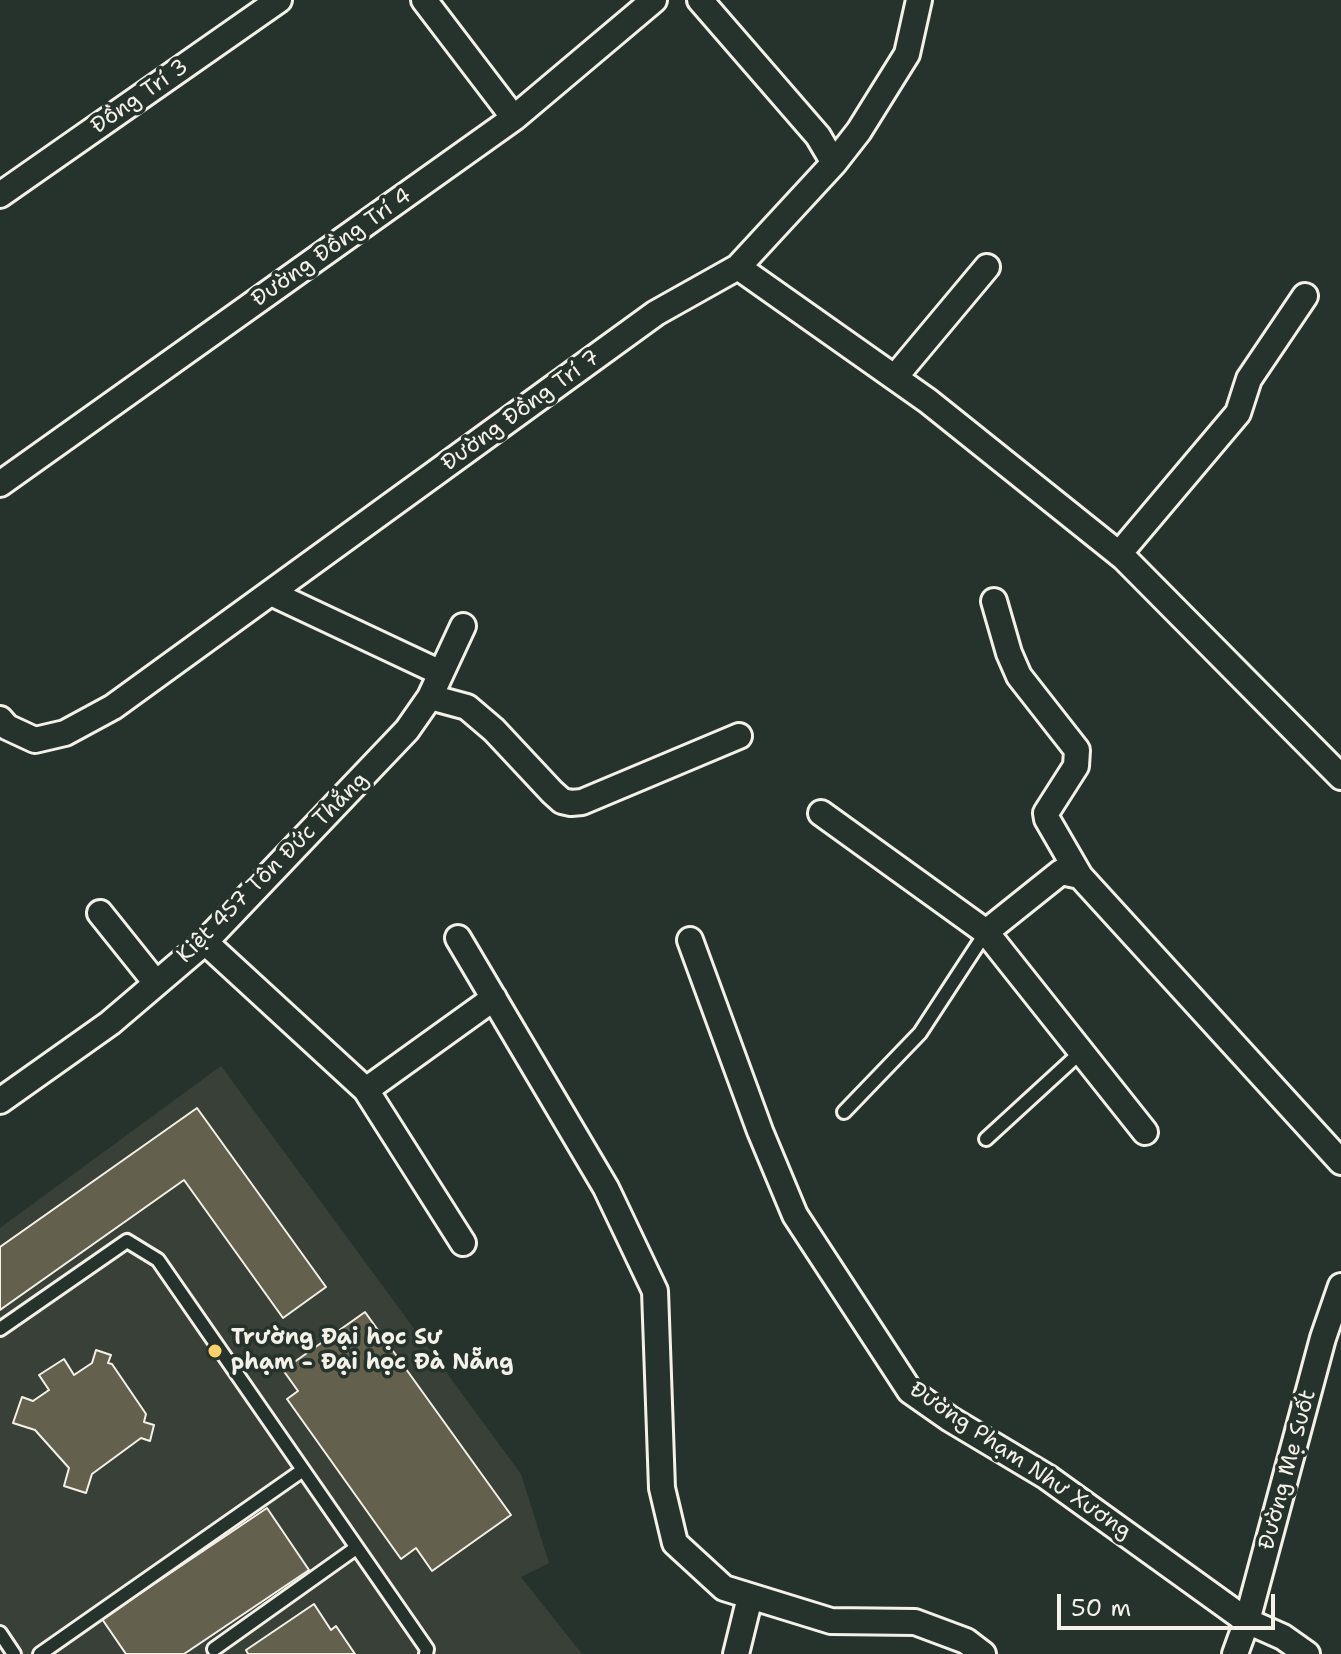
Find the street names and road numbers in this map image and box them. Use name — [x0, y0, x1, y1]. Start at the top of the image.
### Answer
street label: Đồng Trí 3 — [86, 54, 194, 140]
street label: Đường Đồng Trí 4 — [247, 183, 417, 313]
street label: Đường Đồng Trí 7 — [437, 345, 605, 477]
street label: Kiệt 457 Tôn Đức Thắng — [172, 767, 374, 969]
street label: Đường Phạm Như Xương — [904, 1377, 1136, 1545]
street label: Đường Mẹ Suốt — [1254, 1387, 1322, 1553]

